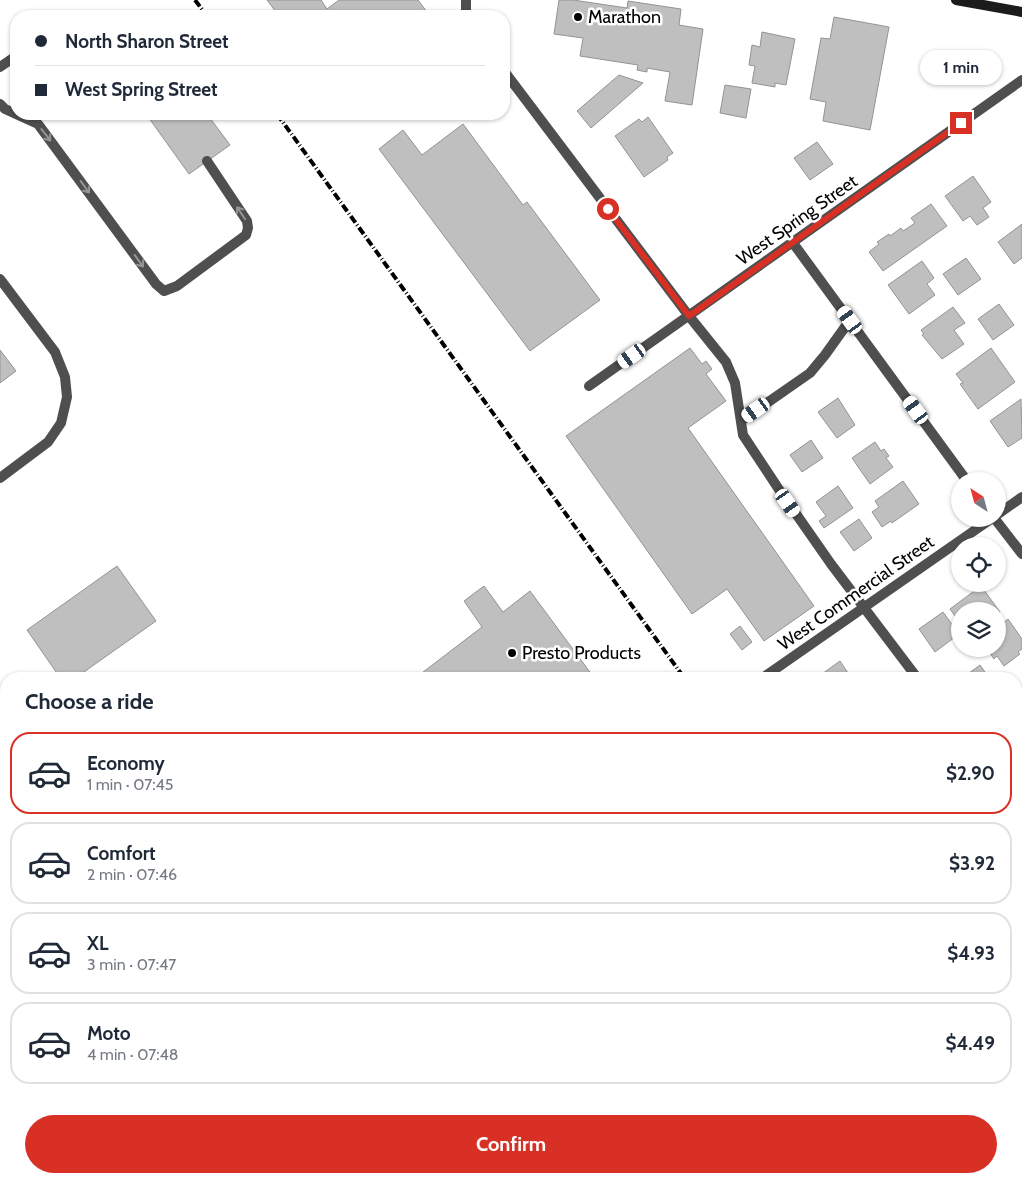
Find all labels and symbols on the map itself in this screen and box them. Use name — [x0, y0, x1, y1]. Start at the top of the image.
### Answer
place label: Marathon — [588, 6, 661, 28]
marker: Marathon — [572, 11, 584, 23]
callout: 1 min — [920, 51, 1002, 86]
route end — [950, 112, 972, 134]
one-way arrow — [41, 128, 52, 141]
street label: West Spring Street — [732, 170, 862, 270]
one-way arrow — [80, 180, 90, 194]
route start — [597, 198, 619, 220]
one-way arrow — [236, 206, 246, 220]
one-way arrow — [134, 254, 145, 267]
car — [835, 303, 864, 337]
car — [615, 341, 648, 371]
car — [901, 393, 930, 427]
car — [739, 395, 772, 425]
north arrow — [951, 472, 1006, 528]
car — [773, 486, 802, 520]
street label: West Commercial Street — [774, 531, 938, 655]
place label: Presto Products — [522, 642, 641, 664]
marker: Presto Products — [506, 647, 518, 659]

